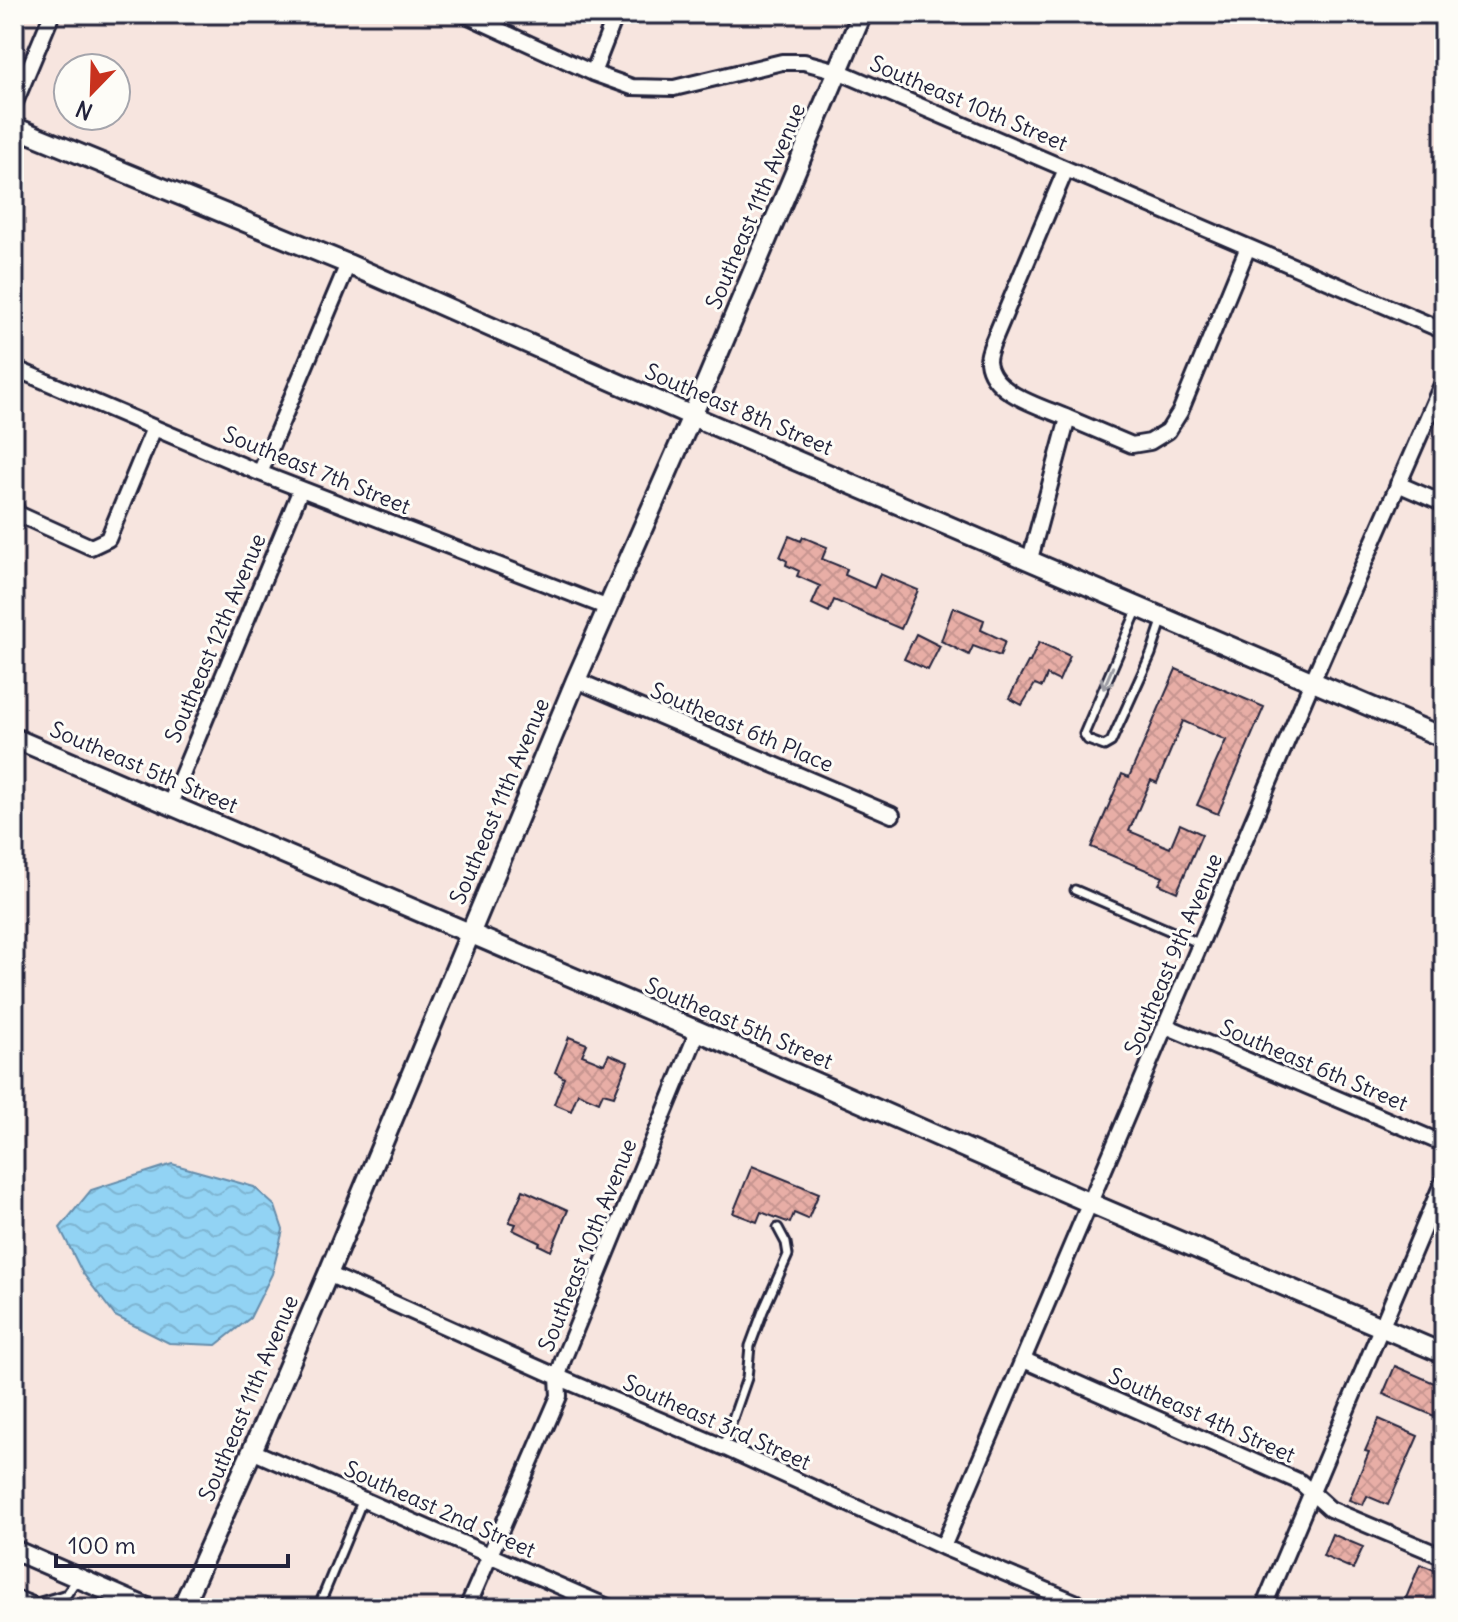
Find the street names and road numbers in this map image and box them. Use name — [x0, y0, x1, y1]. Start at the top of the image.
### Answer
street label: Southeast 10th Street — [866, 49, 1072, 157]
street label: Southeast 11th Avenue — [699, 99, 811, 313]
street label: Southeast 8th Street — [641, 357, 837, 461]
street label: Southeast 7th Street — [219, 420, 415, 520]
street label: Southeast 12th Avenue — [158, 529, 272, 747]
street label: Southeast 6th Place — [646, 676, 838, 778]
street label: Southeast 11th Avenue — [443, 694, 555, 908]
street label: Southeast 5th Street — [46, 715, 242, 819]
street label: Southeast 9th Avenue — [1118, 849, 1228, 1059]
street label: Southeast 5th Street — [641, 971, 837, 1075]
street label: Southeast 6th Street — [1216, 1013, 1412, 1117]
street label: Southeast 10th Avenue — [532, 1135, 642, 1355]
street label: Southeast 11th Avenue — [192, 1291, 304, 1505]
street label: Southeast 4th Street — [1104, 1361, 1300, 1469]
street label: Southeast 3rd Street — [619, 1368, 815, 1476]
street label: Southeast 2nd Street — [340, 1454, 540, 1564]

